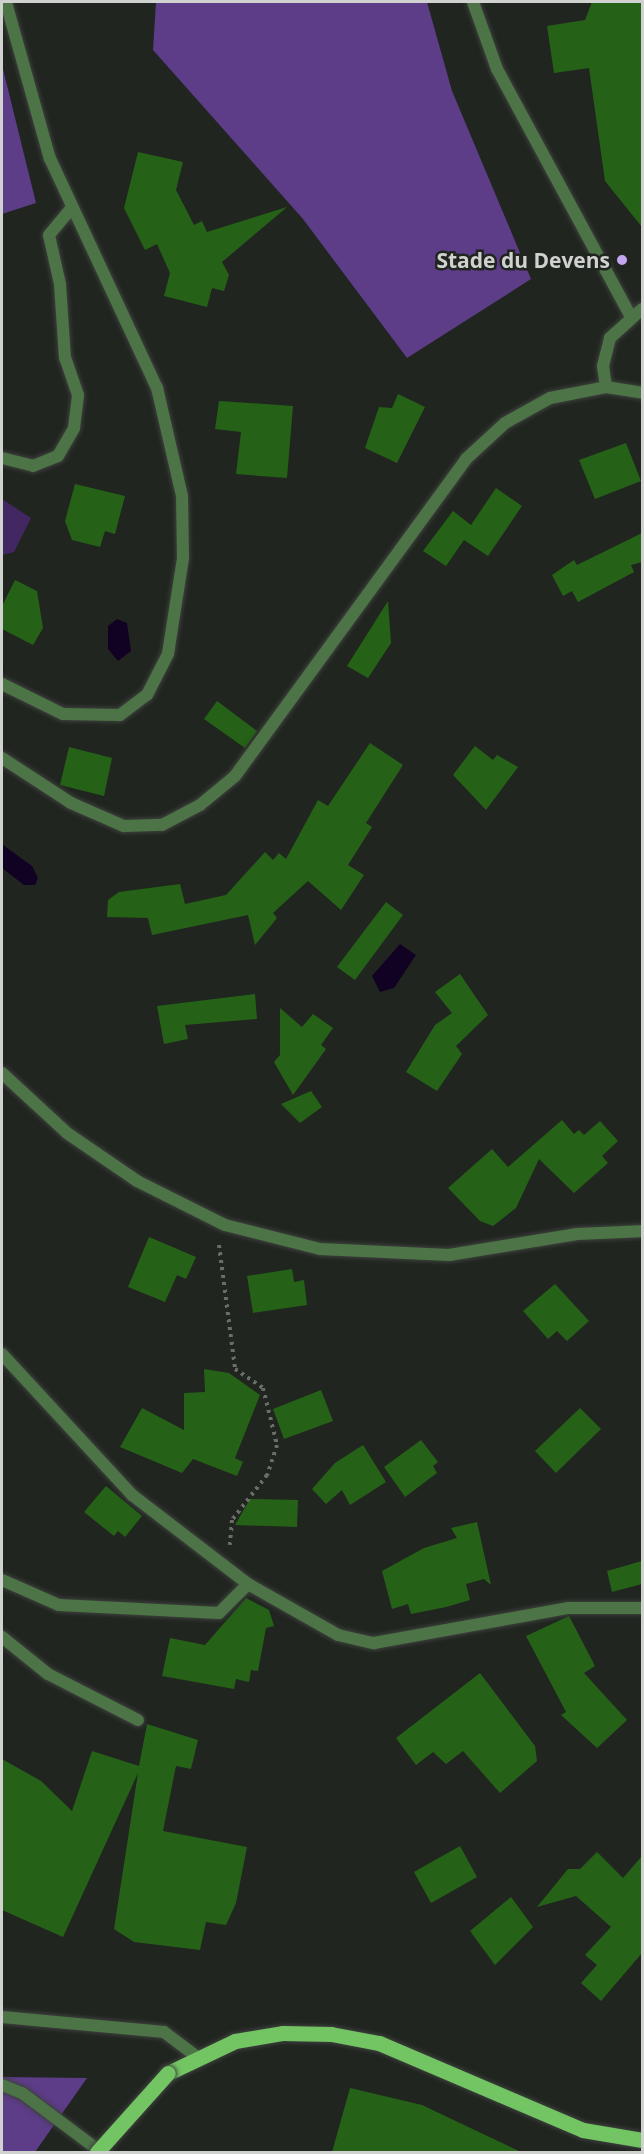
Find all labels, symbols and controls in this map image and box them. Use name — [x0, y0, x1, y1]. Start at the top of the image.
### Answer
place label: Stade du Devens — [436, 247, 610, 273]
marker: Stade du Devens — [615, 253, 629, 267]

